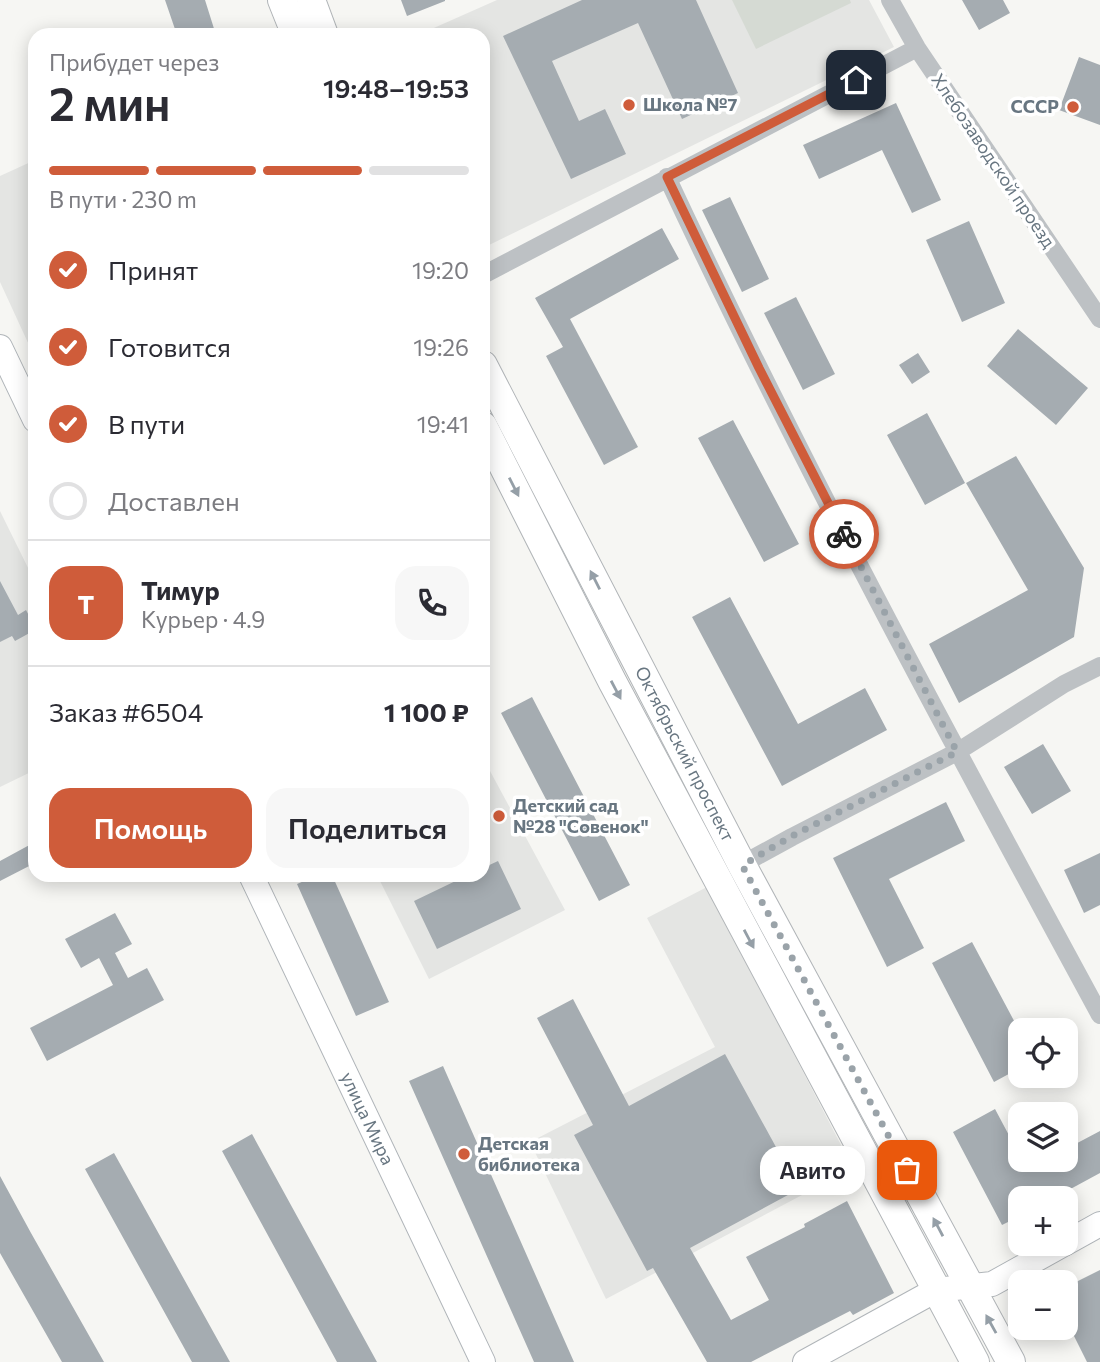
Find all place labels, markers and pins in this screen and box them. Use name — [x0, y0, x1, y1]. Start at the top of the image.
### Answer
pin — [826, 50, 886, 110]
place label: Школа №7 — [643, 93, 737, 115]
place label: СССР — [1010, 95, 1059, 117]
marker: Школа №7 — [621, 97, 637, 113]
marker: СССР — [1065, 99, 1081, 115]
place label: Детский сад №28 "Совенок" — [513, 794, 649, 837]
marker: Детский сад №28 "Совенок" — [491, 808, 507, 824]
place label: Детская библиотека — [478, 1132, 580, 1175]
pin — [877, 1140, 937, 1200]
marker: Детская библиотека — [456, 1146, 472, 1162]
callout: Авито — [760, 1146, 865, 1194]

